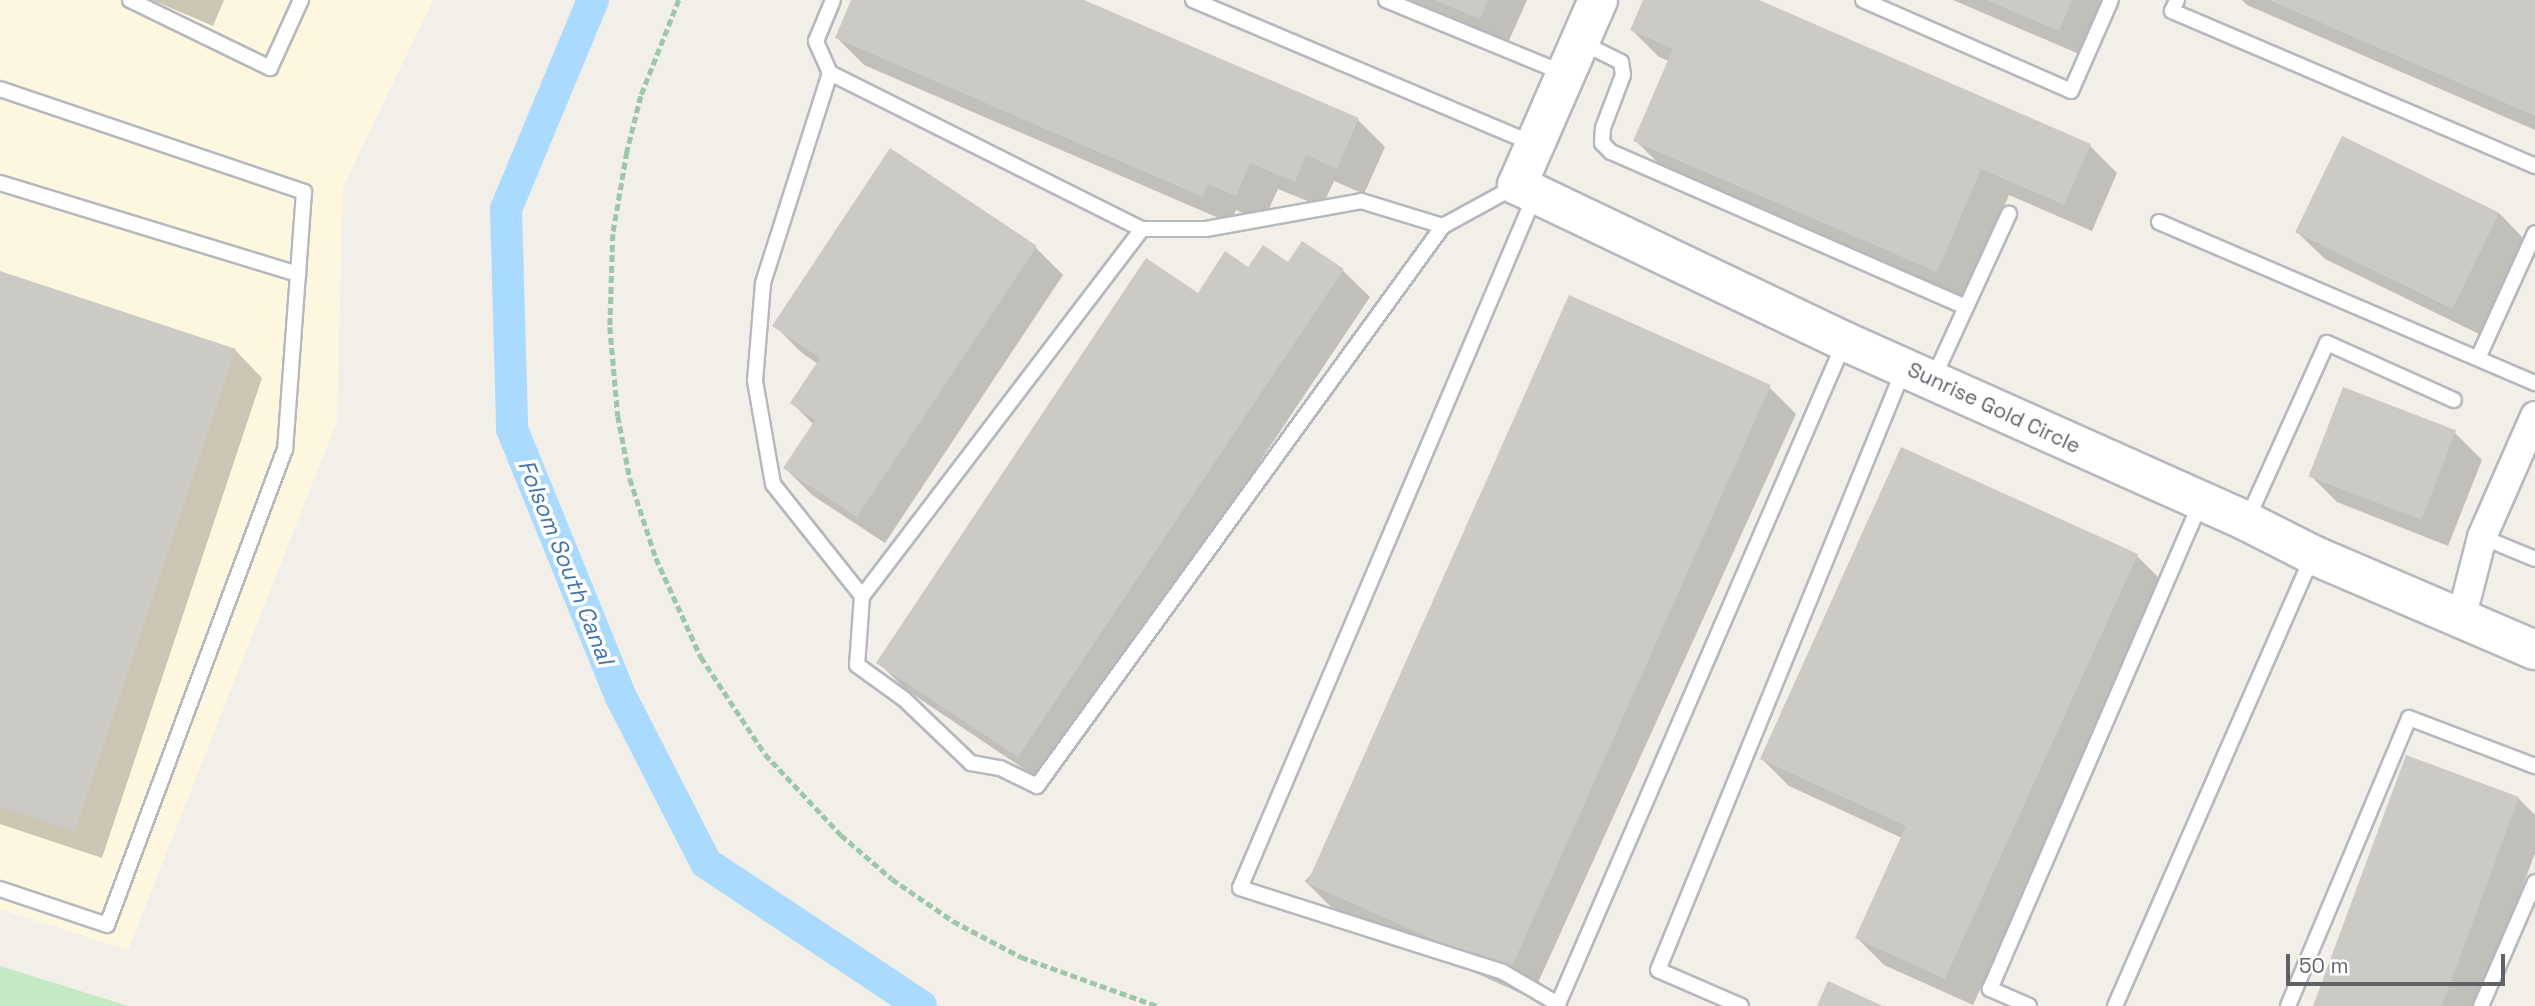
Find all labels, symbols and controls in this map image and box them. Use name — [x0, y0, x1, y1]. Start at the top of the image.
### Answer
street label: Sunrise Gold Circle — [1904, 357, 2084, 459]
water label: Folsom South Canal — [512, 456, 620, 668]
scale bar — [2290, 940, 2509, 984]
text: 50 m — [2299, 952, 2349, 979]

